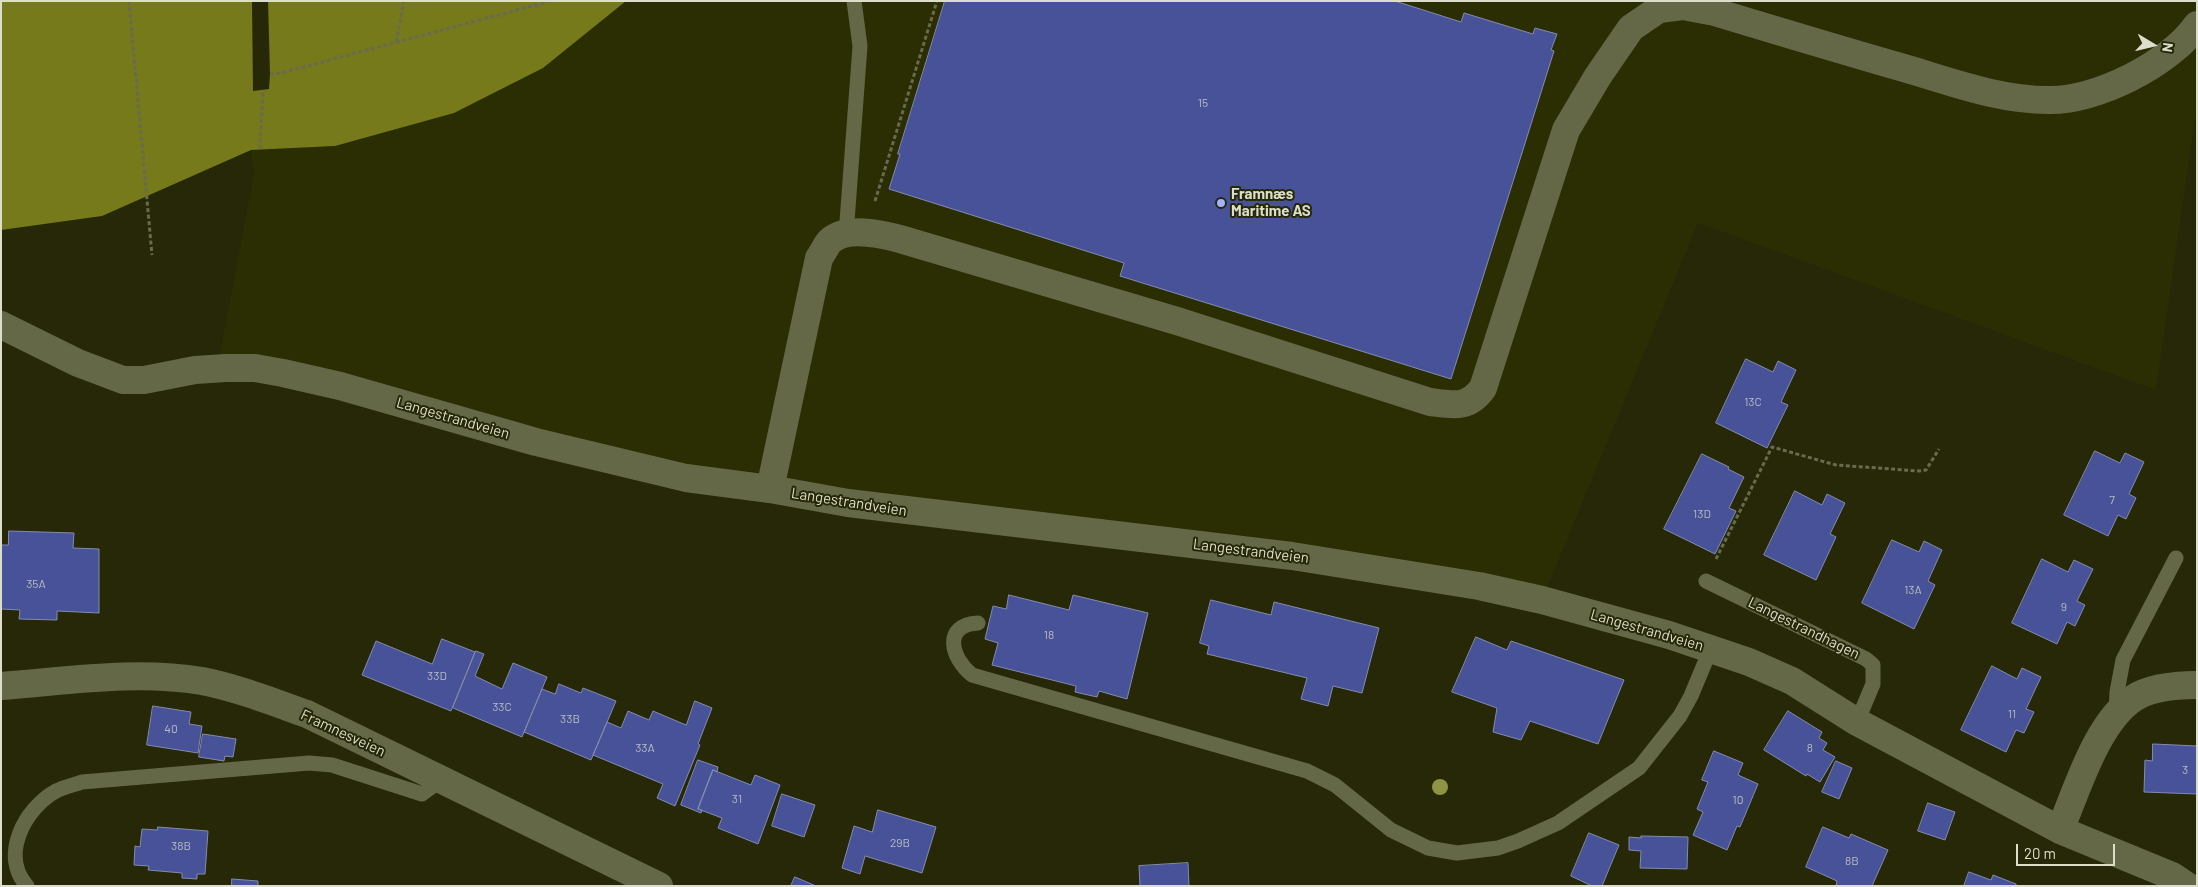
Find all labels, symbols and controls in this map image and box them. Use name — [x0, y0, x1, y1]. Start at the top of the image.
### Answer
north arrow — [2128, 20, 2178, 70]
text: N — [2159, 41, 2177, 53]
house number: 15 — [1198, 96, 1208, 110]
place label: Framnæs Maritime AS — [1231, 185, 1311, 220]
marker: Framnæs Maritime AS — [1215, 197, 1227, 209]
street label: Langestrandveien — [394, 393, 512, 443]
house number: 13C — [1744, 395, 1762, 409]
street label: Langestrandveien — [790, 484, 908, 520]
house number: 7 — [2109, 493, 2115, 507]
house number: 13D — [1693, 507, 1711, 521]
street label: Langestrandveien — [1192, 535, 1310, 567]
house number: 35A — [26, 577, 46, 591]
house number: 13A — [1904, 583, 1922, 597]
street label: Langestrandhagen — [1745, 593, 1863, 663]
house number: 9 — [2061, 600, 2067, 614]
street label: Langestrandveien — [1588, 605, 1706, 655]
house number: 18 — [1044, 628, 1054, 642]
house number: 33D — [427, 669, 447, 683]
house number: 33C — [492, 700, 512, 714]
street label: Framnesveien — [298, 706, 388, 760]
house number: 11 — [2008, 707, 2016, 721]
house number: 33B — [560, 712, 580, 726]
house number: 40 — [164, 722, 178, 736]
house number: 33A — [635, 741, 655, 755]
house number: 8 — [1807, 741, 1813, 755]
house number: 3 — [2182, 763, 2188, 777]
house number: 31 — [732, 792, 742, 806]
house number: 10 — [1733, 793, 1743, 807]
scale bar — [2018, 834, 2117, 866]
house number: 29B — [890, 836, 910, 850]
house number: 38B — [171, 839, 191, 853]
text: 20 m — [2024, 844, 2056, 862]
house number: 8B — [1845, 854, 1859, 868]

